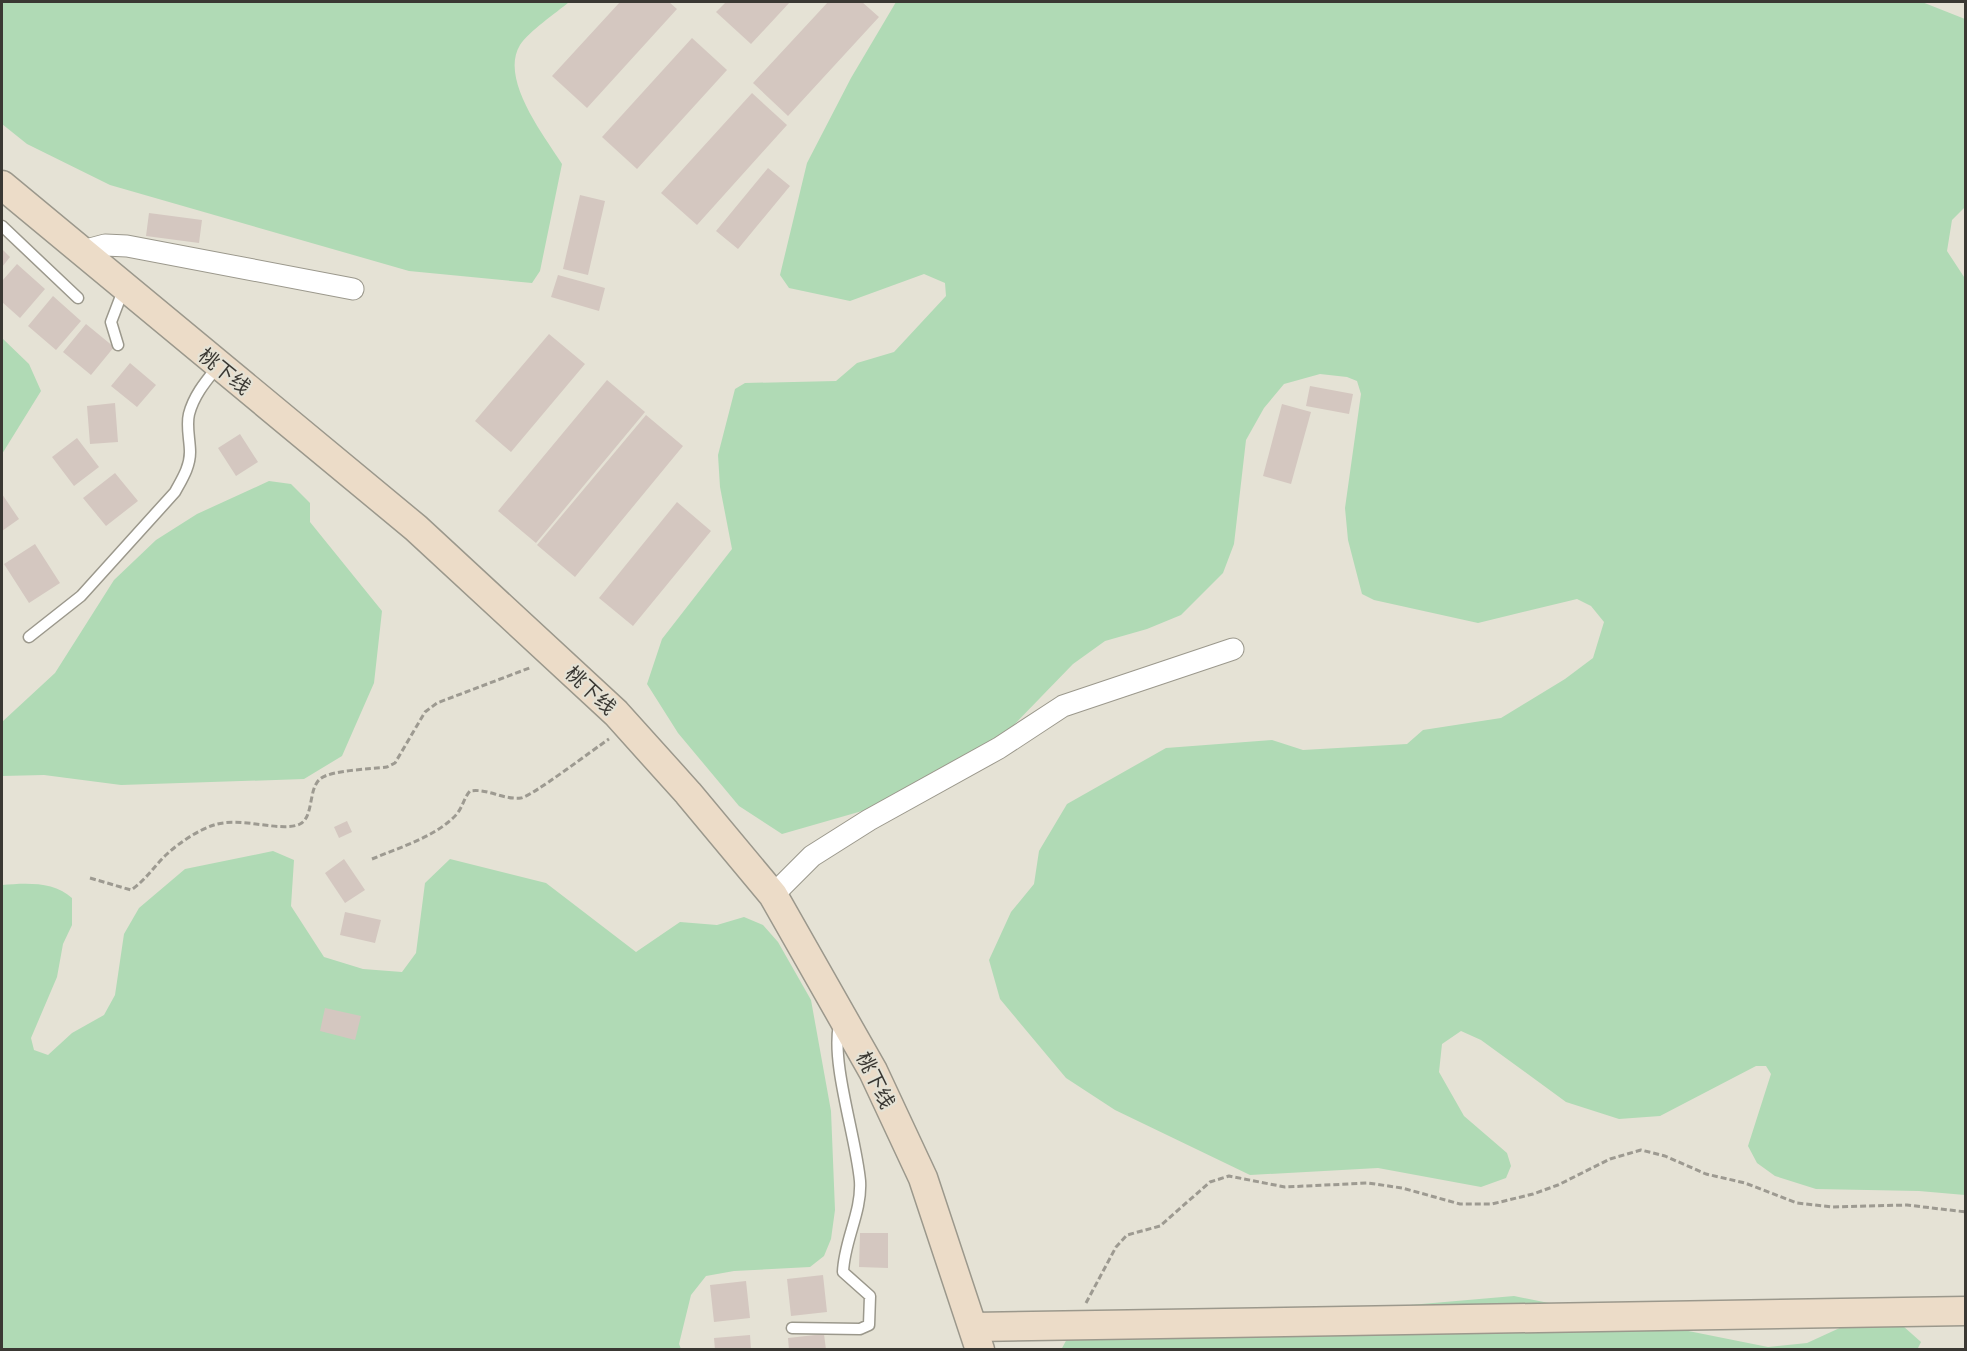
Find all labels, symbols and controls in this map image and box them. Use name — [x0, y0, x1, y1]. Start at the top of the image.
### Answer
street label: 桃下线 — [193, 342, 257, 400]
street label: 桃下线 — [560, 660, 622, 720]
street label: 桃下线 — [851, 1047, 901, 1113]

